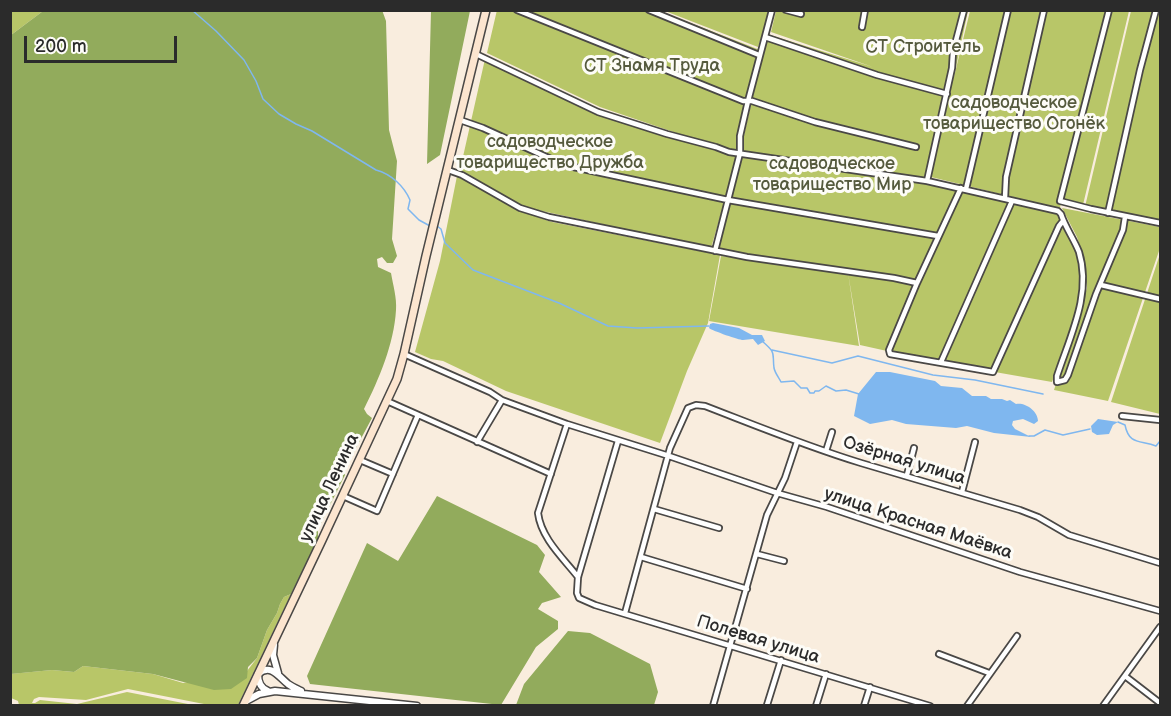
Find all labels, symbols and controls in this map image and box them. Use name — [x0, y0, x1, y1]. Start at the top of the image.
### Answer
scale bar — [27, 24, 180, 62]
text: 200 m — [35, 36, 87, 57]
park label: СТ Строитель — [865, 36, 981, 58]
park label: СТ Знамя Труда — [584, 55, 720, 77]
park label: садоводческое товарищество Огонёк — [923, 92, 1105, 134]
park label: садоводческое товарищество Дружба — [456, 131, 644, 174]
park label: садоводческое товарищество Мир — [753, 153, 911, 195]
street label: улица Ленина — [295, 430, 365, 546]
street label: Озёрная улица — [840, 432, 968, 490]
street label: улица Красная Маёвка — [821, 483, 1015, 565]
street label: Полевая улица — [694, 611, 822, 669]

